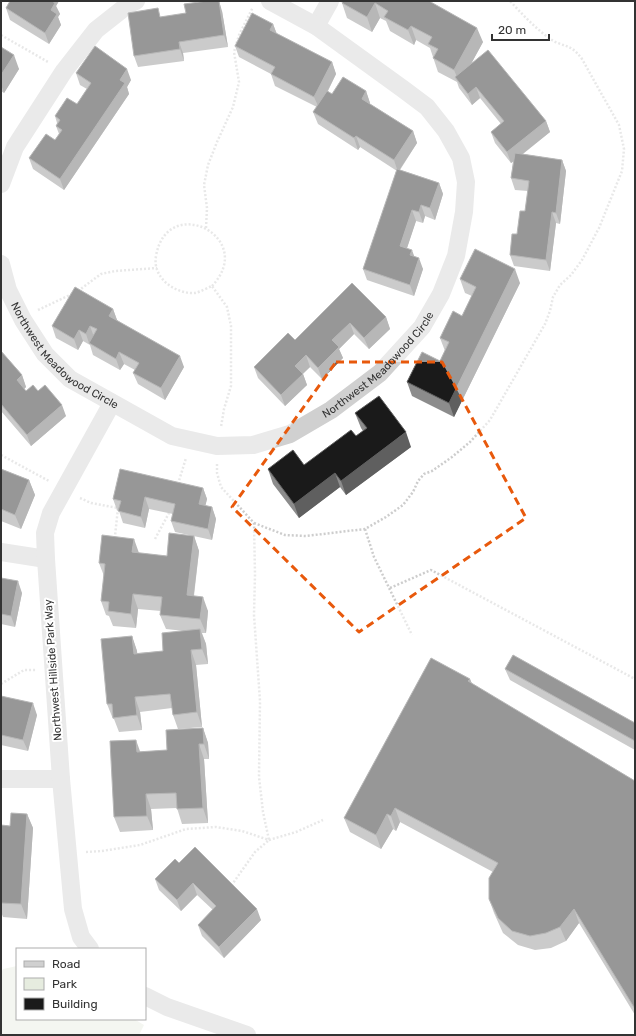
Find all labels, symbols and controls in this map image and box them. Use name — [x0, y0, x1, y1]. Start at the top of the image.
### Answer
scale bar — [492, 16, 549, 42]
text: 20 m — [498, 23, 526, 37]
street label: Northwest Meadowood Circle — [9, 300, 121, 411]
street label: Northwest Meadowood Circle — [320, 309, 436, 420]
street label: Northwest Hillside Park Way — [42, 599, 64, 741]
legend — [16, 948, 146, 1020]
text: Road — [52, 957, 80, 971]
text: Park — [52, 977, 78, 991]
text: Building — [52, 997, 98, 1011]

